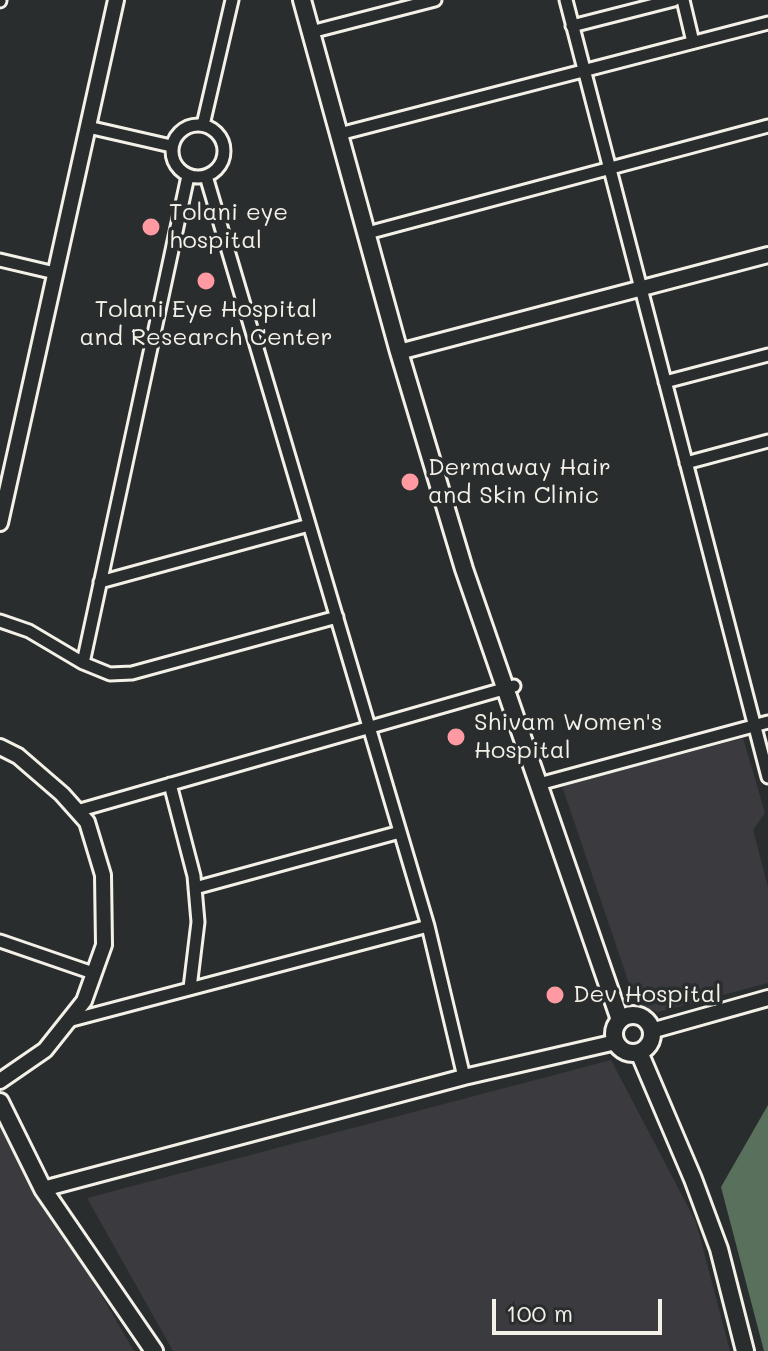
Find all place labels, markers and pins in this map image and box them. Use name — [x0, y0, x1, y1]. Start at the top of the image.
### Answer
place label: Tolani eye hospital — [169, 199, 288, 255]
marker: Tolani eye hospital — [140, 216, 162, 238]
marker: Tolani Eye Hospital and Research Center — [195, 270, 217, 292]
place label: Tolani Eye Hospital and Research Center — [80, 296, 332, 352]
place label: Dermaway Hair and Skin Clinic — [428, 454, 611, 510]
marker: Dermaway Hair and Skin Clinic — [399, 471, 421, 493]
place label: Shivam Women's Hospital — [474, 709, 662, 765]
marker: Shivam Women's Hospital — [445, 726, 467, 748]
place label: Dev Hospital — [573, 981, 721, 1009]
marker: Dev Hospital — [544, 984, 566, 1006]

